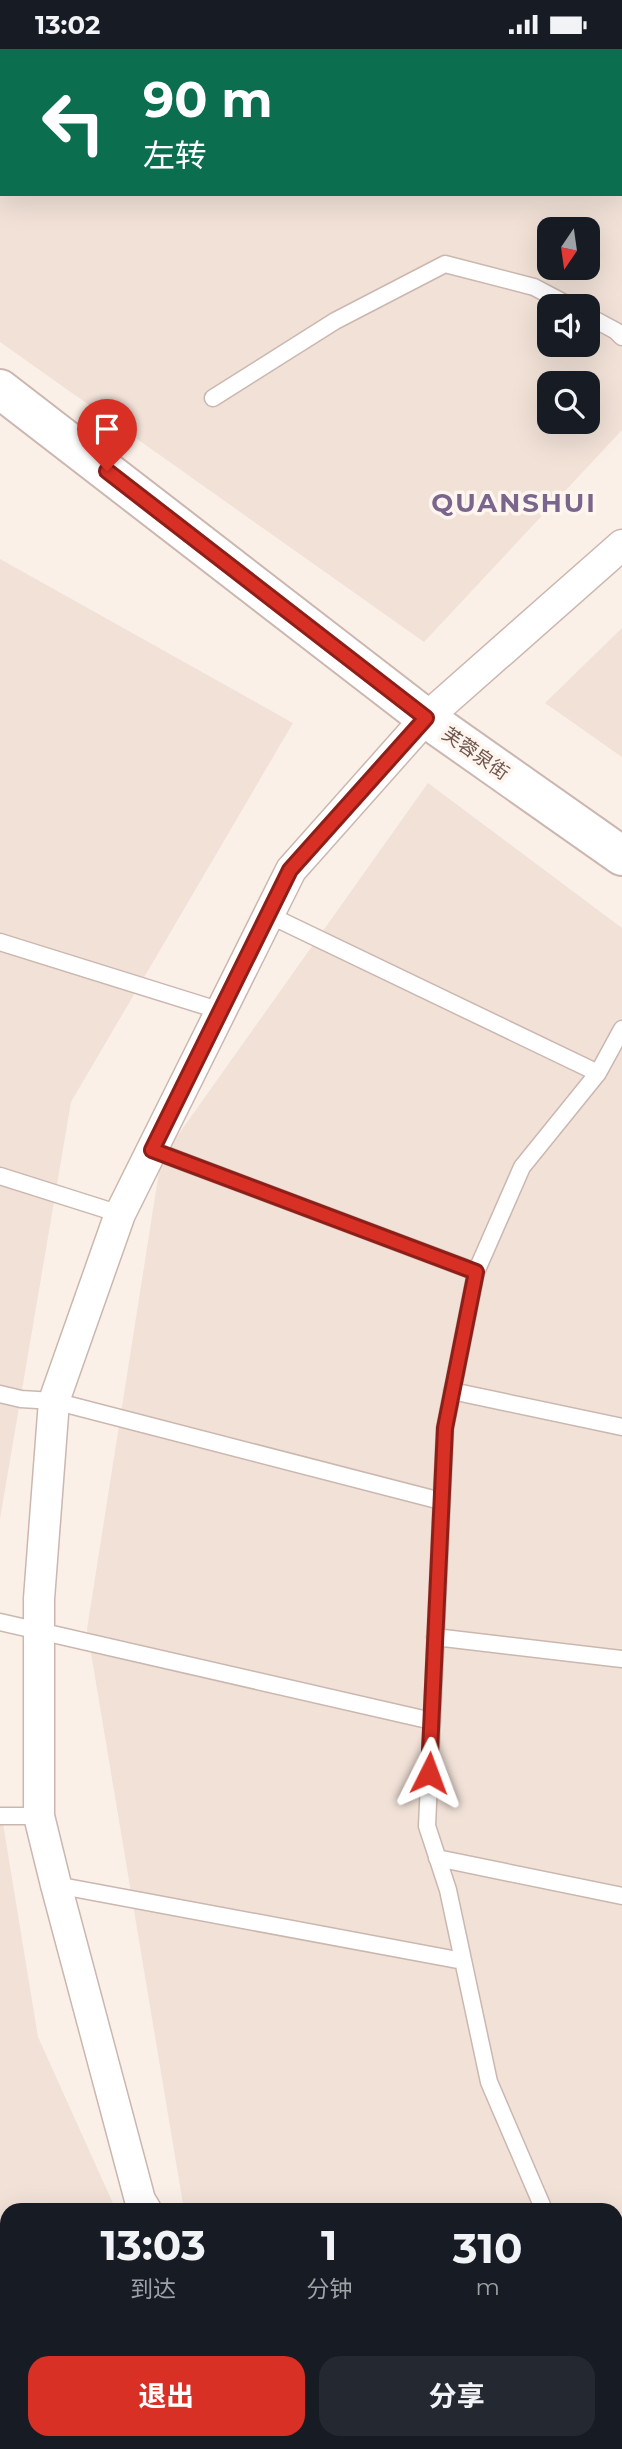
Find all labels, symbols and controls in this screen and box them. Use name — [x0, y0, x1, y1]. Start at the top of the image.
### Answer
text: 13:02 — [35, 9, 100, 41]
text: 90 m — [143, 70, 273, 129]
icon: left — [28, 77, 119, 168]
text: 左转 — [143, 136, 207, 175]
north arrow — [537, 217, 600, 280]
map controls — [537, 217, 600, 434]
button: sound — [537, 294, 600, 357]
button: search — [537, 371, 600, 434]
pin — [77, 399, 137, 471]
icon: arrive — [88, 410, 126, 448]
district label: QUANSHUI — [431, 487, 597, 519]
street label: 芙蓉泉街 — [438, 722, 513, 785]
position arrow — [392, 1736, 466, 1810]
text: 13:03 — [100, 2219, 206, 2271]
text: 1 — [321, 2219, 337, 2271]
text: 310 — [453, 2222, 523, 2274]
text: m — [475, 2273, 500, 2301]
text: 到达 — [130, 2275, 176, 2303]
text: 分钟 — [306, 2275, 352, 2303]
button: 退出 — [28, 2356, 305, 2436]
button: 分享 — [319, 2356, 595, 2436]

